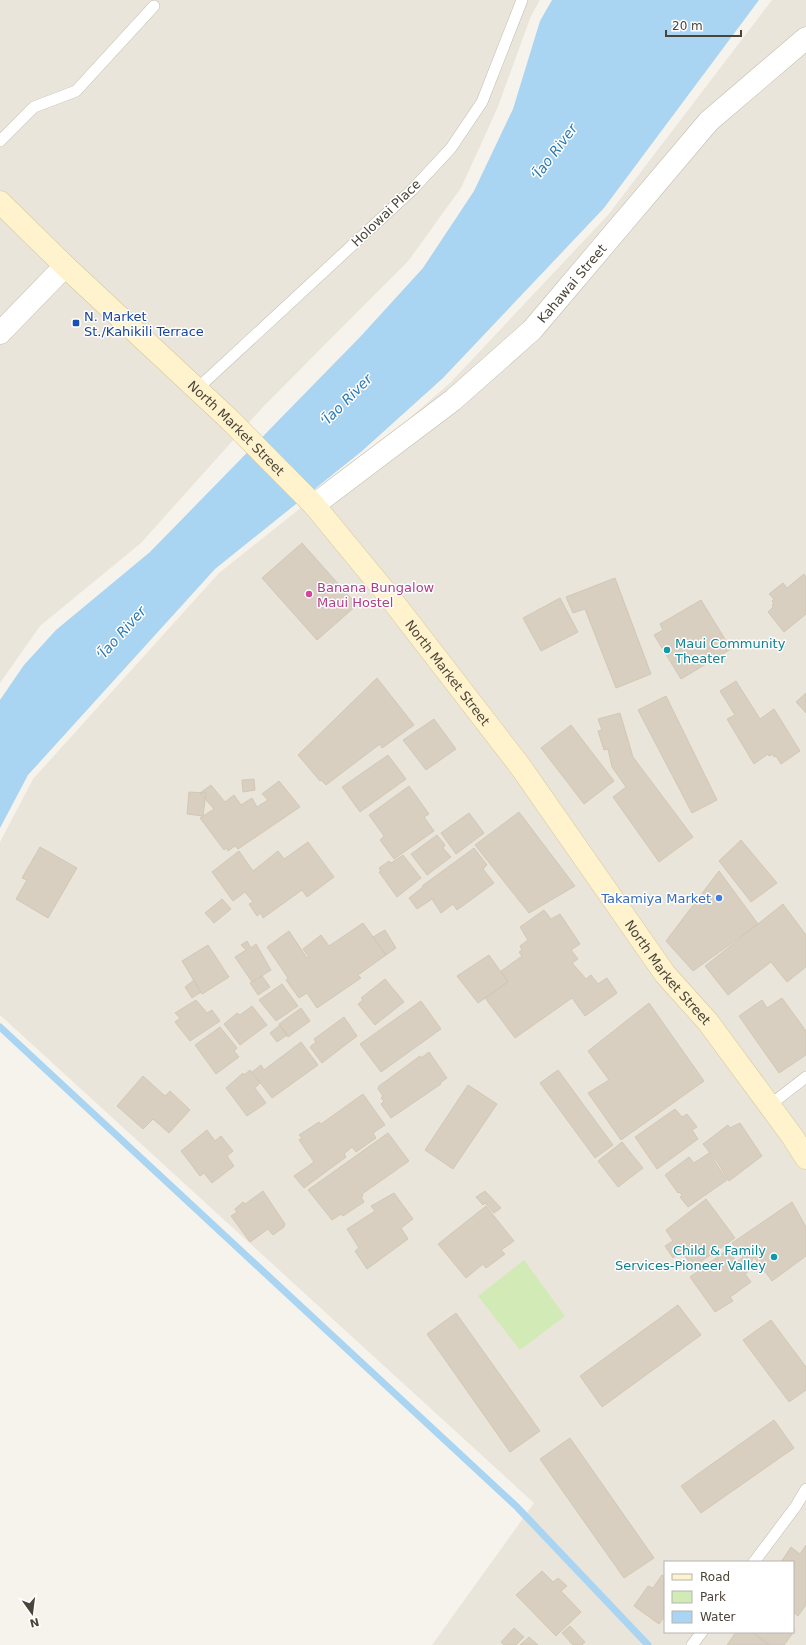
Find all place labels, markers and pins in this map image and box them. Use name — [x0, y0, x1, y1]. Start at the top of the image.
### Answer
place label: N. Market St./Kahikili Terrace — [84, 309, 204, 339]
marker: N. Market St./Kahikili Terrace — [71, 318, 81, 328]
place label: Banana Bungalow Maui Hostel — [317, 580, 435, 610]
marker: Banana Bungalow Maui Hostel — [304, 589, 314, 599]
place label: Maui Community Theater — [674, 636, 786, 666]
marker: Maui Community Theater — [662, 645, 672, 655]
place label: Takamiya Market — [600, 891, 711, 906]
marker: Takamiya Market — [714, 893, 724, 903]
place label: Child & Family Services-Pioneer Valley — [615, 1243, 766, 1273]
marker: Child & Family Services-Pioneer Valley — [769, 1252, 779, 1262]

